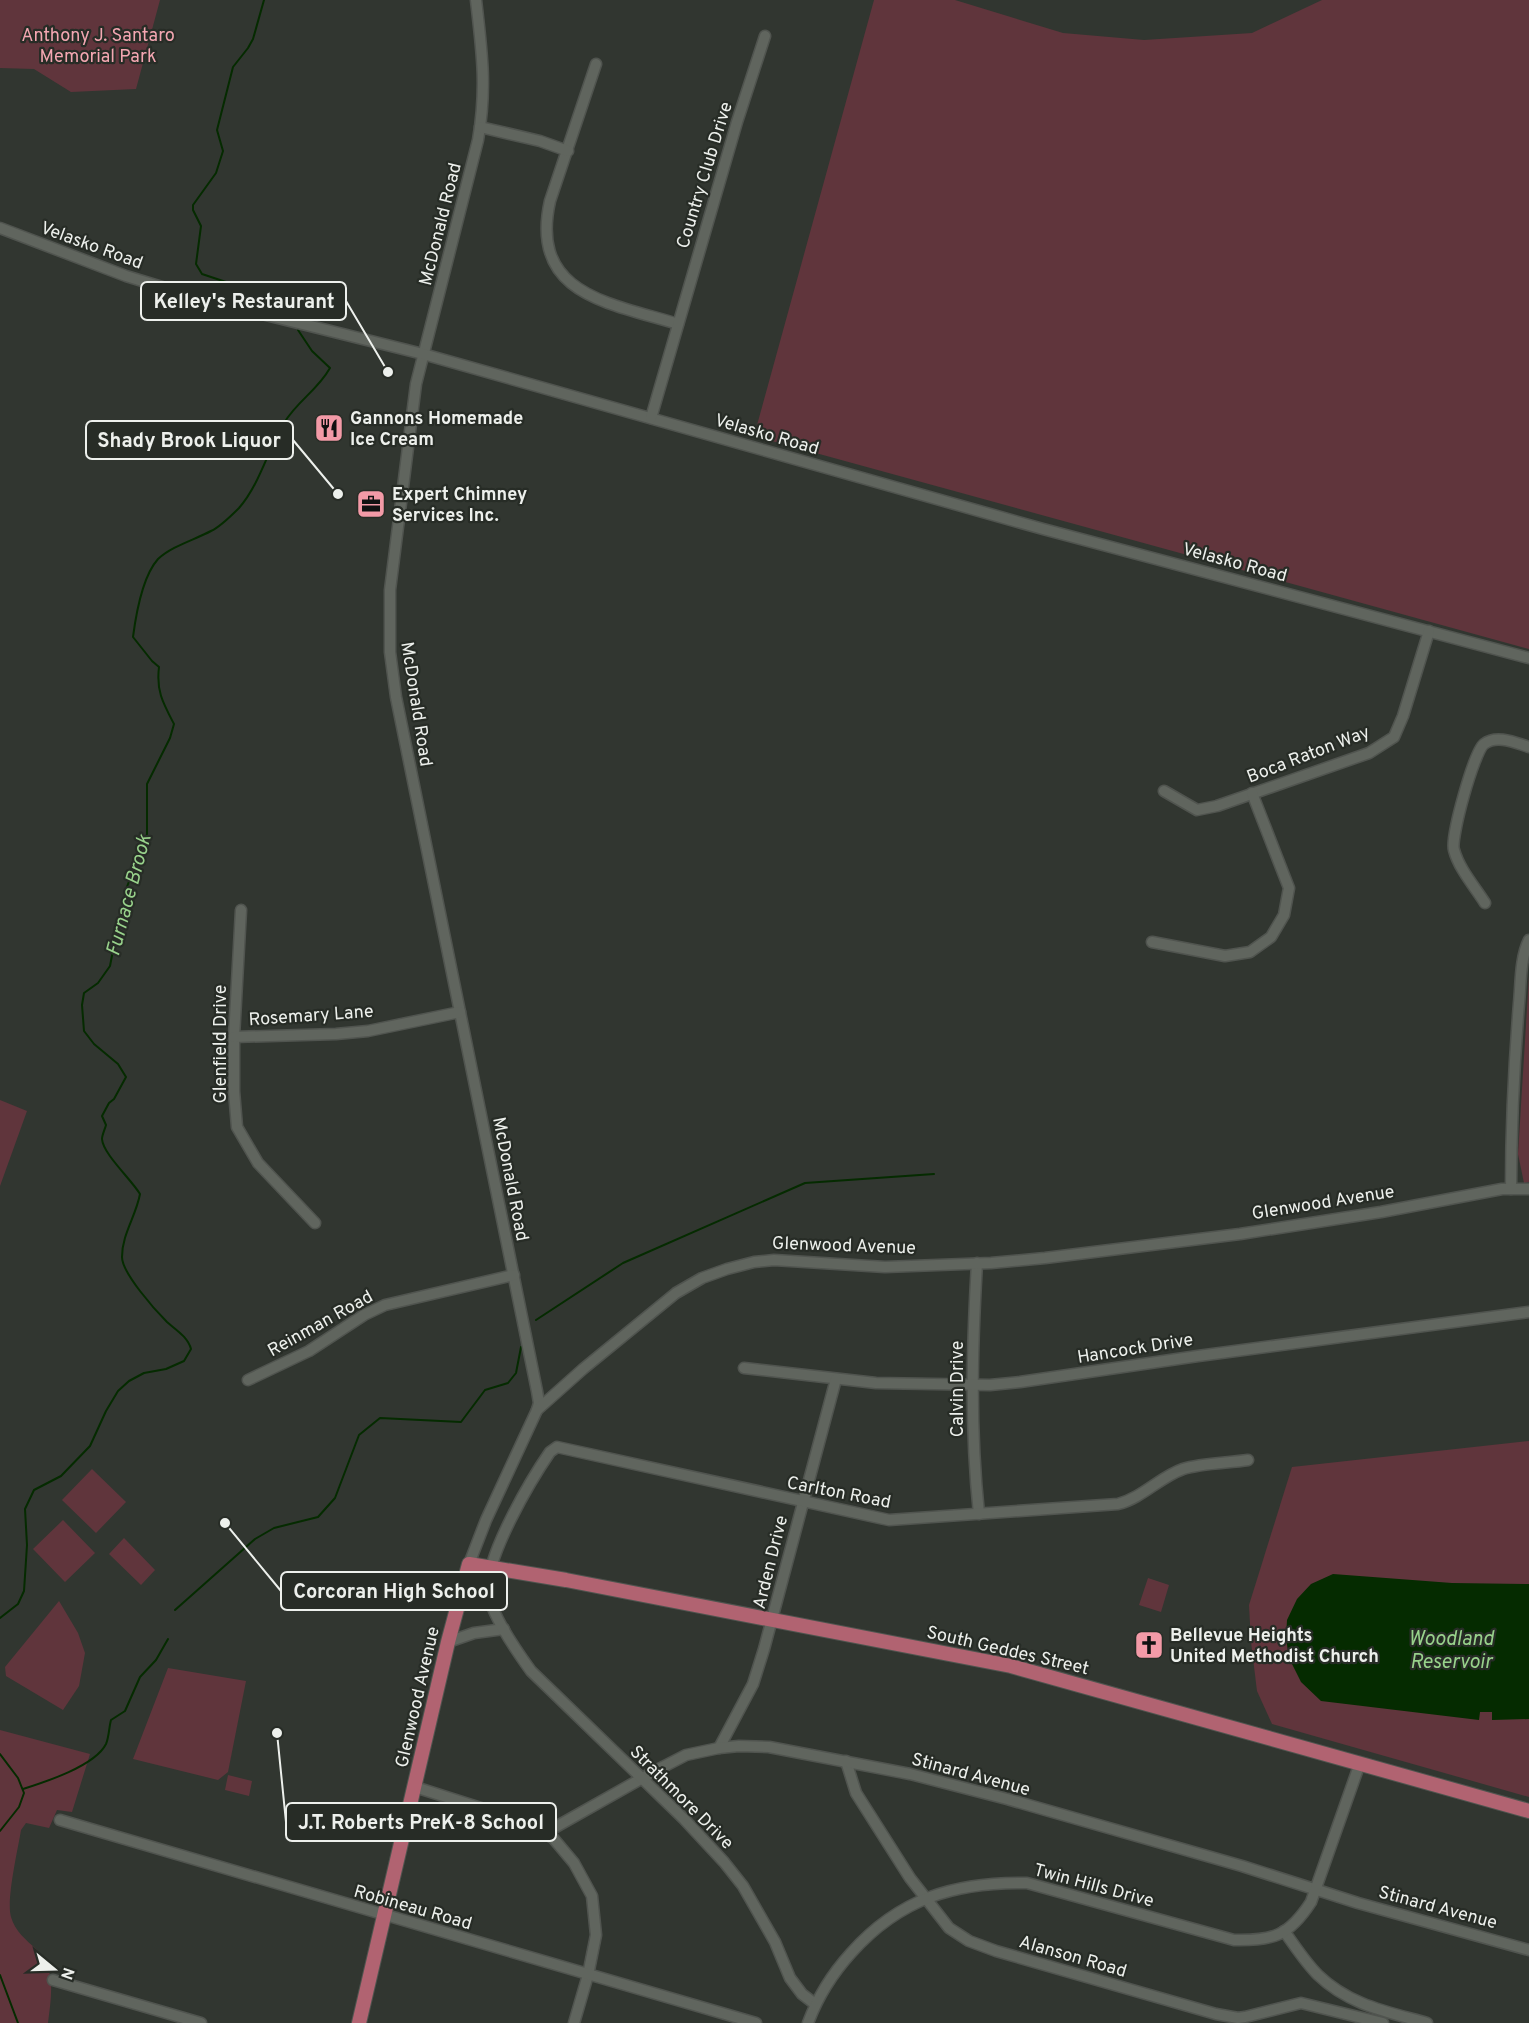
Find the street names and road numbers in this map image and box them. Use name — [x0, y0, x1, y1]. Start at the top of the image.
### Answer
street label: Country Club Drive — [672, 99, 739, 252]
street label: McDonald Road — [415, 160, 468, 288]
street label: Velasko Road — [37, 217, 146, 276]
street label: Velasko Road — [712, 410, 821, 461]
street label: Velasko Road — [1180, 538, 1289, 588]
street label: McDonald Road — [394, 640, 437, 768]
street label: Boca Raton Way — [1244, 721, 1373, 789]
street label: Glenfield Drive — [210, 984, 233, 1104]
street label: Rosemary Lane — [248, 1001, 374, 1032]
street label: McDonald Road — [486, 1115, 533, 1243]
street label: Glenwood Avenue — [1250, 1181, 1396, 1226]
street label: Glenwood Avenue — [772, 1232, 916, 1261]
street label: Reinman Road — [264, 1286, 378, 1363]
street label: Hancock Drive — [1076, 1329, 1195, 1370]
street label: Calvin Drive — [947, 1341, 970, 1437]
street label: Carlton Road — [785, 1472, 893, 1515]
street label: Arden Drive — [749, 1513, 794, 1612]
street label: South Geddes Street — [924, 1622, 1091, 1681]
street label: Glenwood Avenue — [391, 1625, 446, 1770]
street label: Strathmore Drive — [624, 1741, 738, 1855]
street label: Stinard Avenue — [909, 1749, 1032, 1802]
street label: Twin Hills Drive — [1031, 1859, 1156, 1914]
street label: Robineau Road — [351, 1881, 474, 1936]
street label: Stinard Avenue — [1376, 1882, 1499, 1935]
street label: Alanson Road — [1016, 1931, 1129, 1984]

